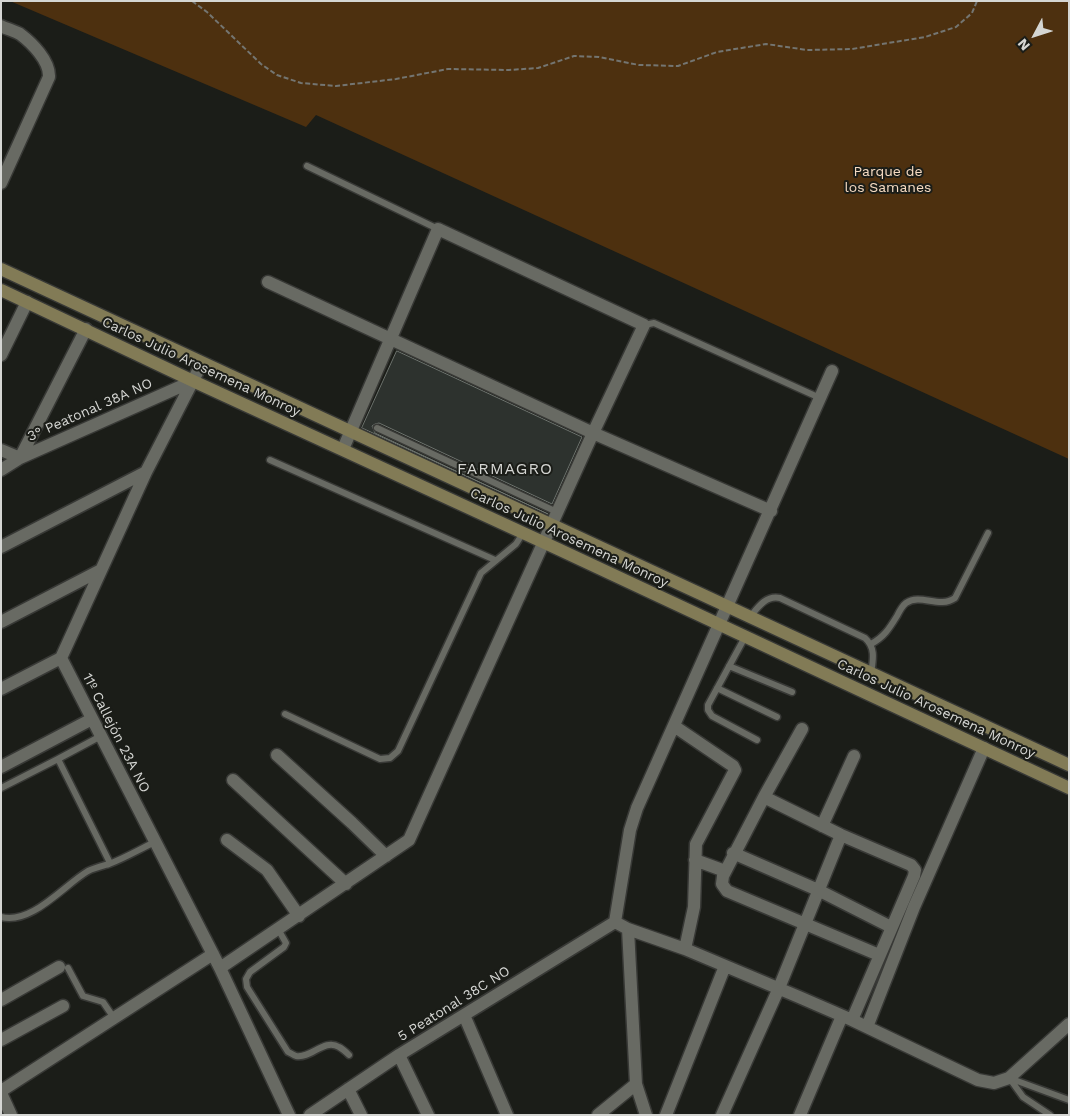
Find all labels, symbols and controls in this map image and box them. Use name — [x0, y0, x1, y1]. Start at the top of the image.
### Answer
north arrow — [1010, 10, 1060, 60]
text: N — [1014, 36, 1033, 54]
park label: Parque de los Samanes — [845, 164, 931, 196]
street label: Carlos Julio Arosemena Monroy — [99, 314, 303, 420]
street label: 3° Peatonal 38A NO — [25, 375, 155, 445]
district label: FARMAGRO — [456, 459, 554, 479]
street label: Carlos Julio Arosemena Monroy — [467, 485, 671, 591]
street label: Carlos Julio Arosemena Monroy — [834, 656, 1038, 762]
street label: 11º Callejón 23A NO — [79, 671, 153, 795]
street label: 5 Peatonal 38C NO — [395, 963, 513, 1045]

